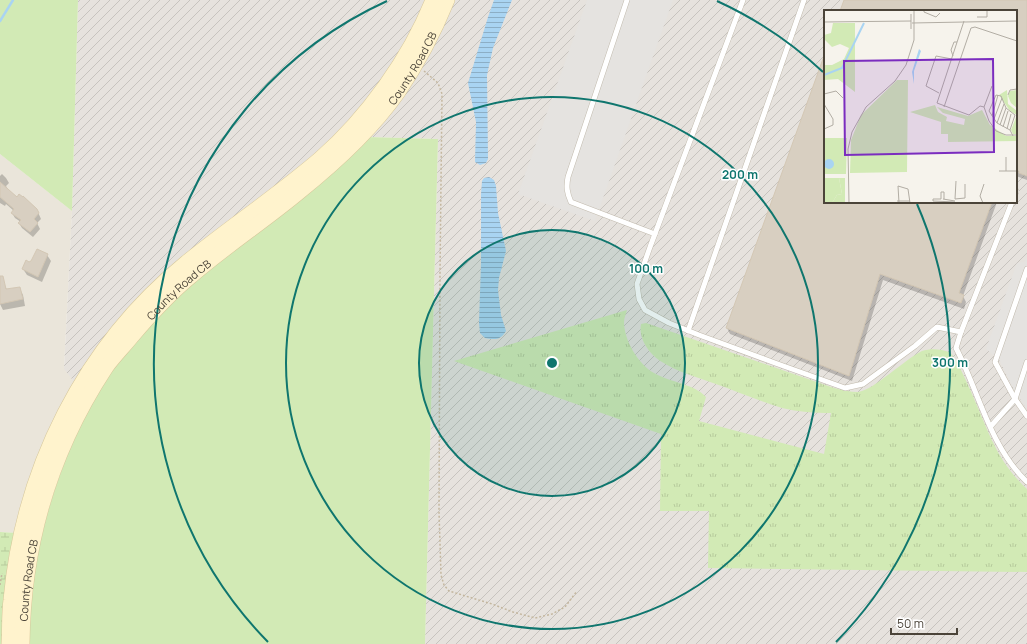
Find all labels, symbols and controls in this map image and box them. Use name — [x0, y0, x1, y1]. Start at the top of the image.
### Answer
inset map — [824, 10, 1017, 203]
street label: County Road CB — [384, 29, 439, 107]
text: 200 m — [722, 166, 758, 183]
street label: County Road CB — [143, 255, 214, 323]
text: 100 m — [629, 260, 663, 277]
text: 300 m — [932, 354, 968, 371]
centre of rings — [545, 356, 559, 370]
street label: County Road CB — [15, 538, 41, 622]
scale bar — [891, 610, 957, 636]
text: 50 m — [897, 615, 924, 632]

